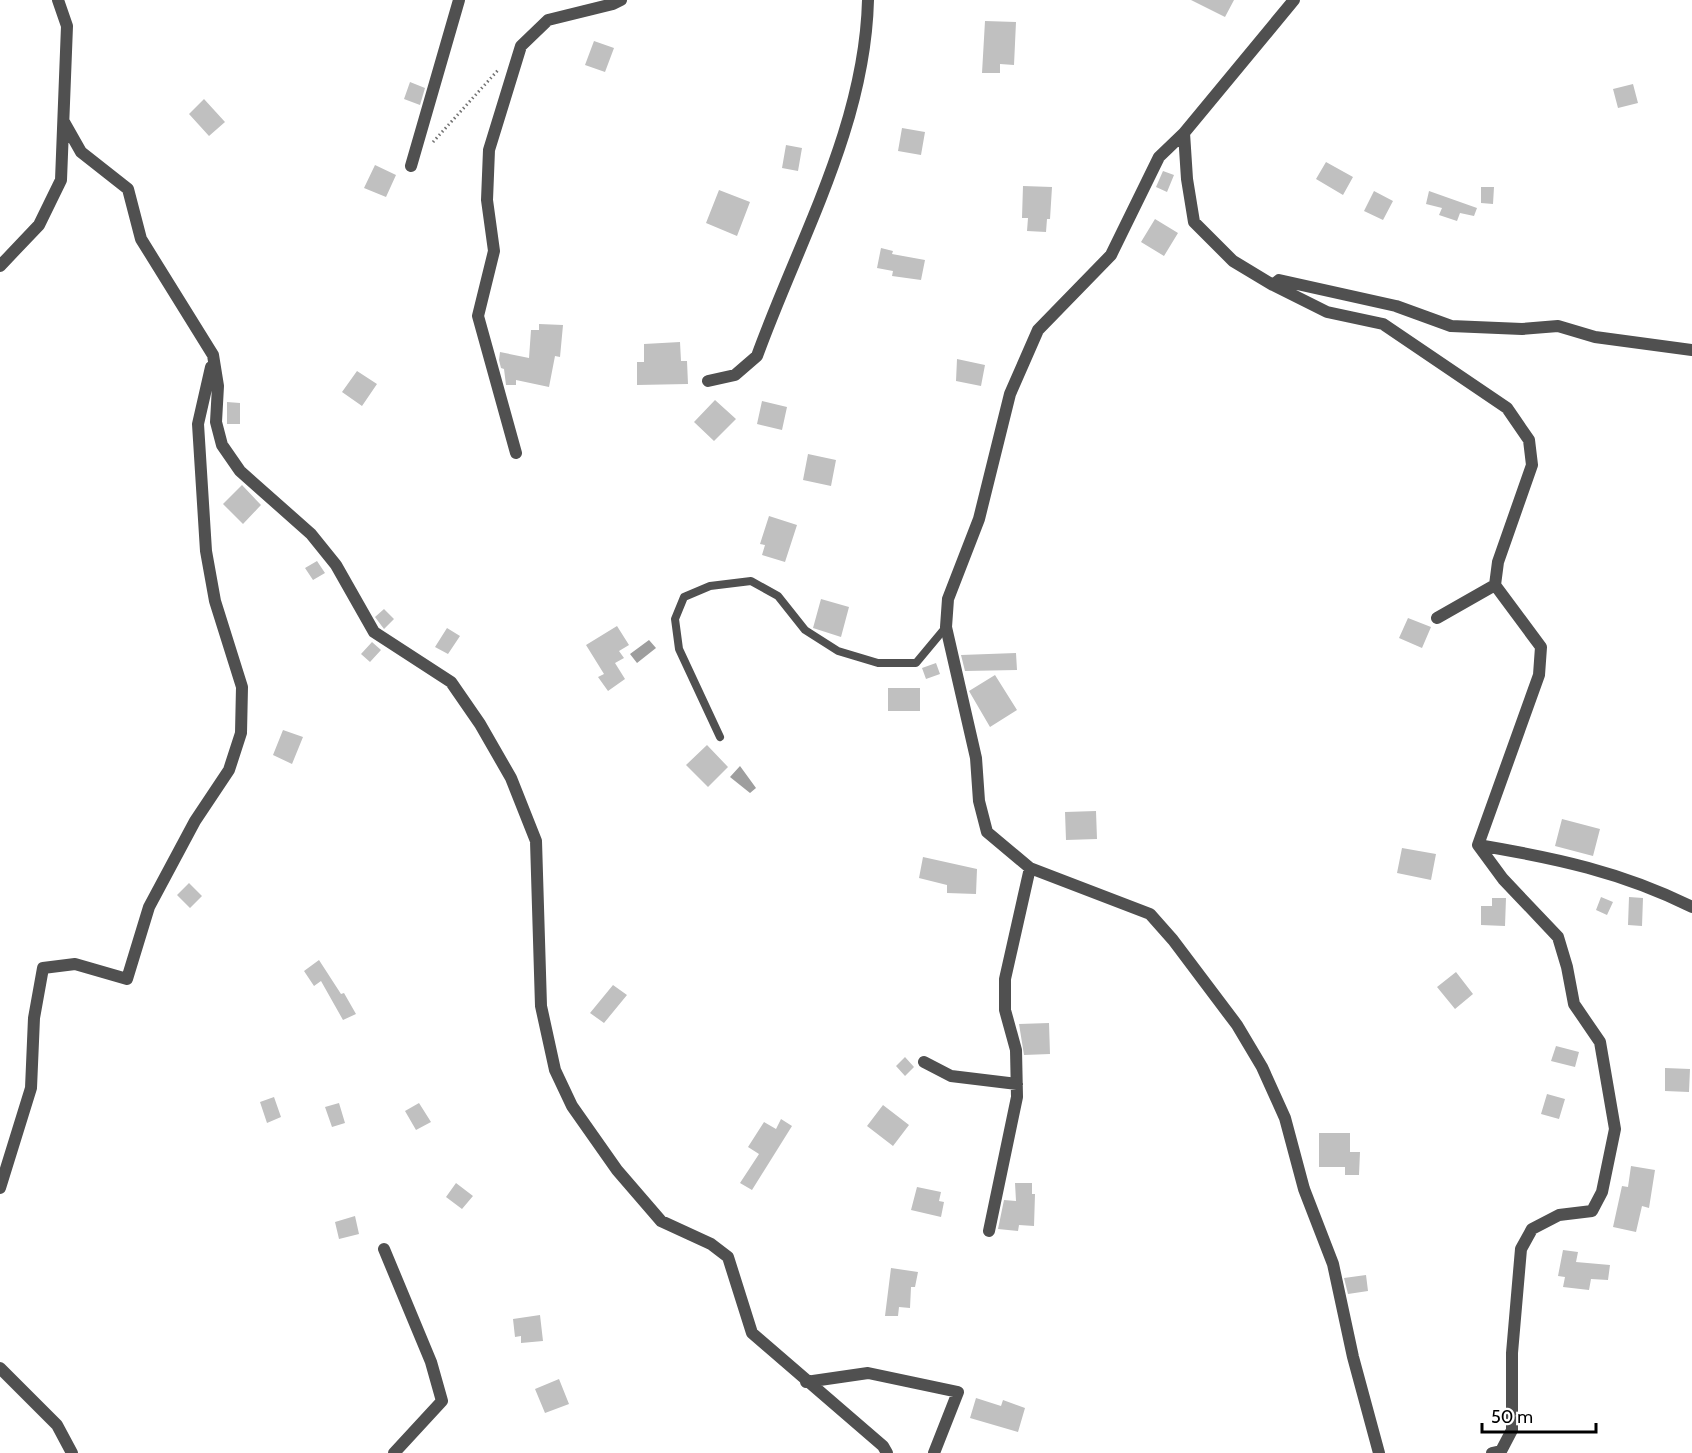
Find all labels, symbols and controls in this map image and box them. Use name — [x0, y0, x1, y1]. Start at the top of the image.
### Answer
scale bar — [1482, 1396, 1596, 1434]
text: 50 m — [1491, 1406, 1533, 1428]

